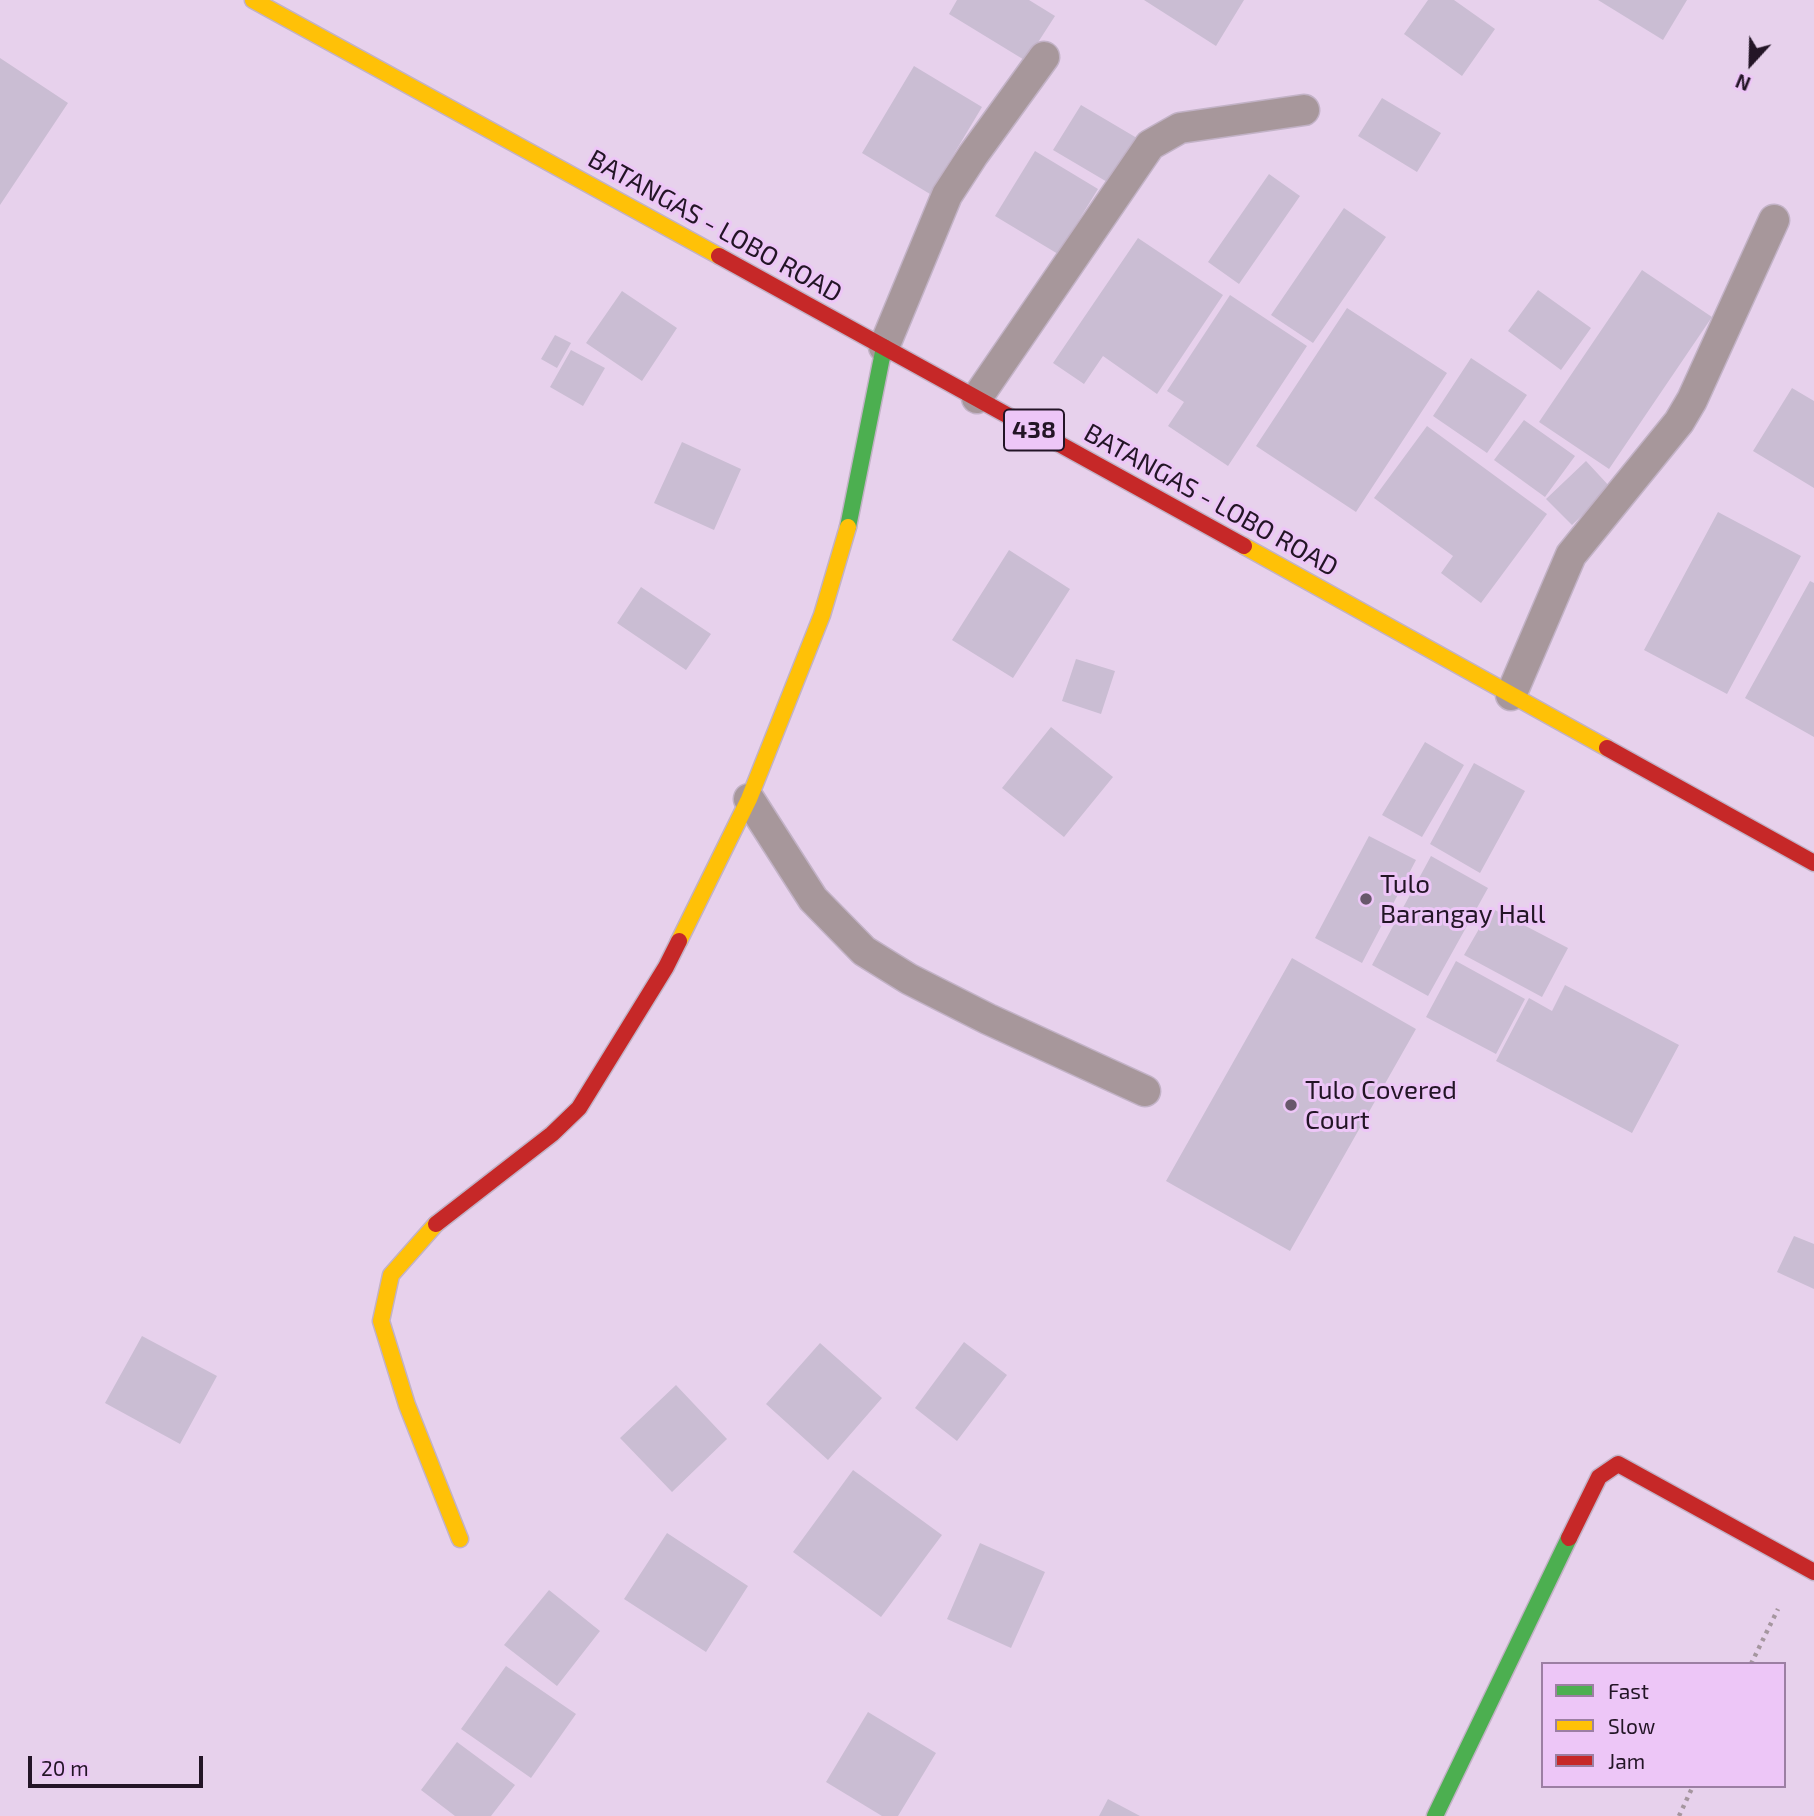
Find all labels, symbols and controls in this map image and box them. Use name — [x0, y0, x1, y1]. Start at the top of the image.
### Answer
north arrow — [1716, 28, 1786, 98]
text: N — [1732, 70, 1754, 96]
street label: BATANGAS - LOBO ROAD — [583, 143, 847, 309]
road number: 438 — [1004, 410, 1064, 450]
street label: BATANGAS - LOBO ROAD — [1079, 417, 1343, 583]
place label: Tulo Barangay Hall — [1380, 868, 1545, 930]
marker: Tulo Barangay Hall — [1358, 891, 1374, 907]
place label: Tulo Covered Court — [1305, 1074, 1457, 1136]
marker: Tulo Covered Court — [1283, 1097, 1299, 1113]
legend — [1541, 1662, 1786, 1788]
text: Fast — [1608, 1678, 1649, 1703]
text: Slow — [1608, 1713, 1655, 1738]
scale bar — [32, 1742, 206, 1786]
text: Jam — [1608, 1748, 1645, 1773]
text: 20 m — [41, 1755, 89, 1780]

